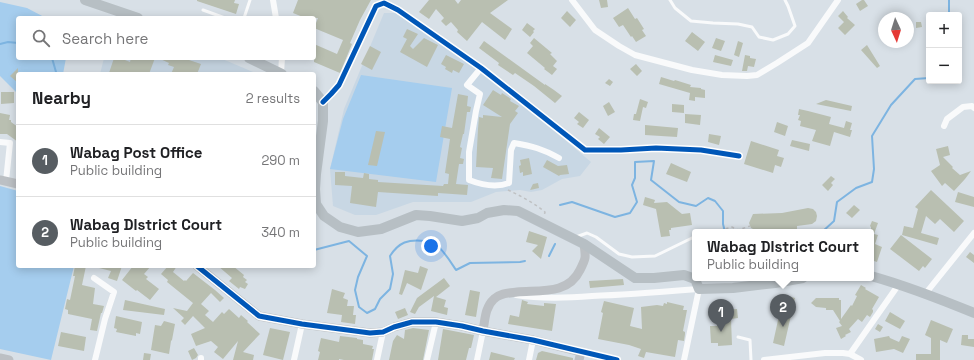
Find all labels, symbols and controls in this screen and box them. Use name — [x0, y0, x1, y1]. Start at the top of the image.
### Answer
north arrow — [878, 12, 914, 48]
map controls — [926, 12, 962, 84]
button: + — [926, 12, 962, 48]
search box — [16, 16, 316, 60]
icon: search — [30, 27, 52, 49]
text: Search here — [62, 29, 148, 48]
button: − — [926, 48, 962, 84]
text: Nearby — [32, 87, 91, 109]
text: 2 results — [246, 90, 300, 107]
text: Wabag Post Office — [70, 143, 203, 162]
text: 1 — [42, 152, 48, 169]
text: 290 m — [261, 152, 300, 169]
text: Public building — [70, 162, 162, 179]
text: Wabag DIstrict Court — [70, 215, 222, 234]
text: 2 — [41, 224, 49, 241]
text: 340 m — [261, 224, 300, 241]
popup — [692, 229, 874, 281]
text: Public building — [70, 234, 162, 251]
your location — [421, 236, 441, 256]
text: Wabag DIstrict Court — [707, 237, 859, 256]
text: Public building — [707, 256, 799, 273]
pin: 2 — [770, 294, 796, 327]
pin: 1 — [708, 299, 734, 332]

